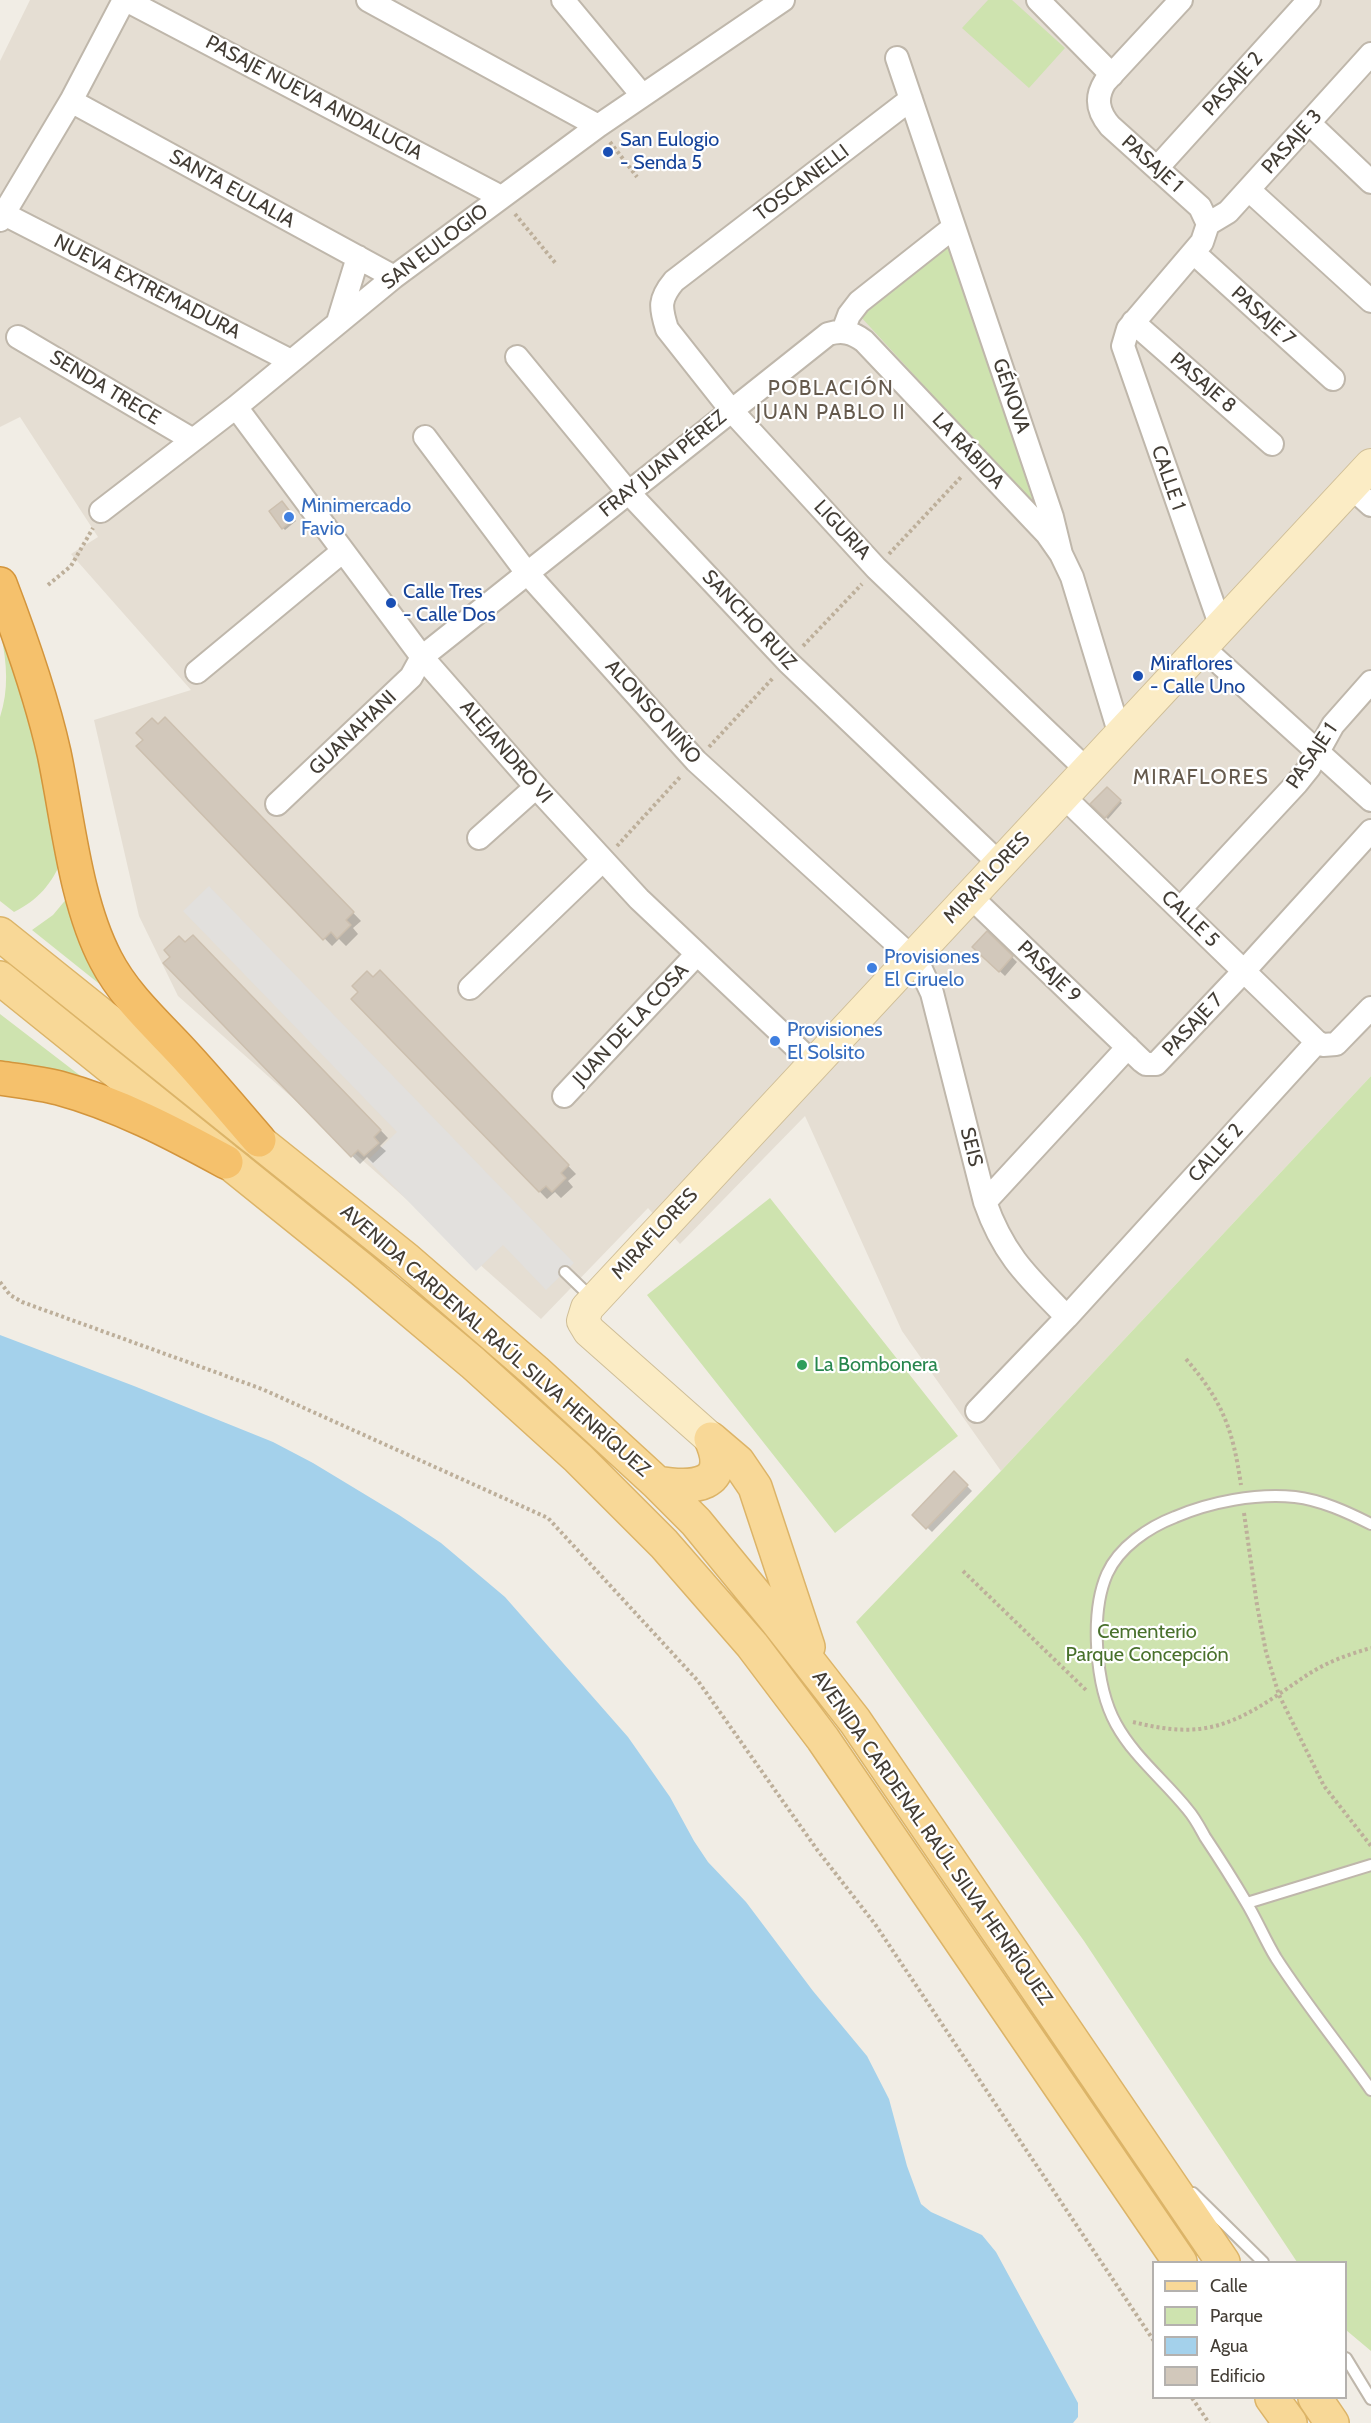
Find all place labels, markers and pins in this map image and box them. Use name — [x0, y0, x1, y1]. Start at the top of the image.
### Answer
place label: San Eulogio - Senda 5 — [620, 128, 719, 175]
marker: San Eulogio - Senda 5 — [601, 145, 615, 159]
place label: Minimercado Favio — [301, 494, 411, 541]
marker: Minimercado Favio — [282, 510, 296, 524]
place label: Calle Tres - Calle Dos — [403, 580, 496, 627]
marker: Calle Tres - Calle Dos — [384, 596, 398, 610]
place label: Miraflores - Calle Uno — [1150, 652, 1245, 699]
marker: Miraflores - Calle Uno — [1131, 669, 1145, 683]
place label: Provisiones El Ciruelo — [884, 945, 979, 992]
marker: Provisiones El Ciruelo — [865, 961, 879, 975]
place label: Provisiones El Solsito — [787, 1018, 882, 1065]
marker: Provisiones El Solsito — [768, 1034, 782, 1048]
place label: La Bombonera — [814, 1353, 938, 1377]
marker: La Bombonera — [795, 1358, 809, 1372]

